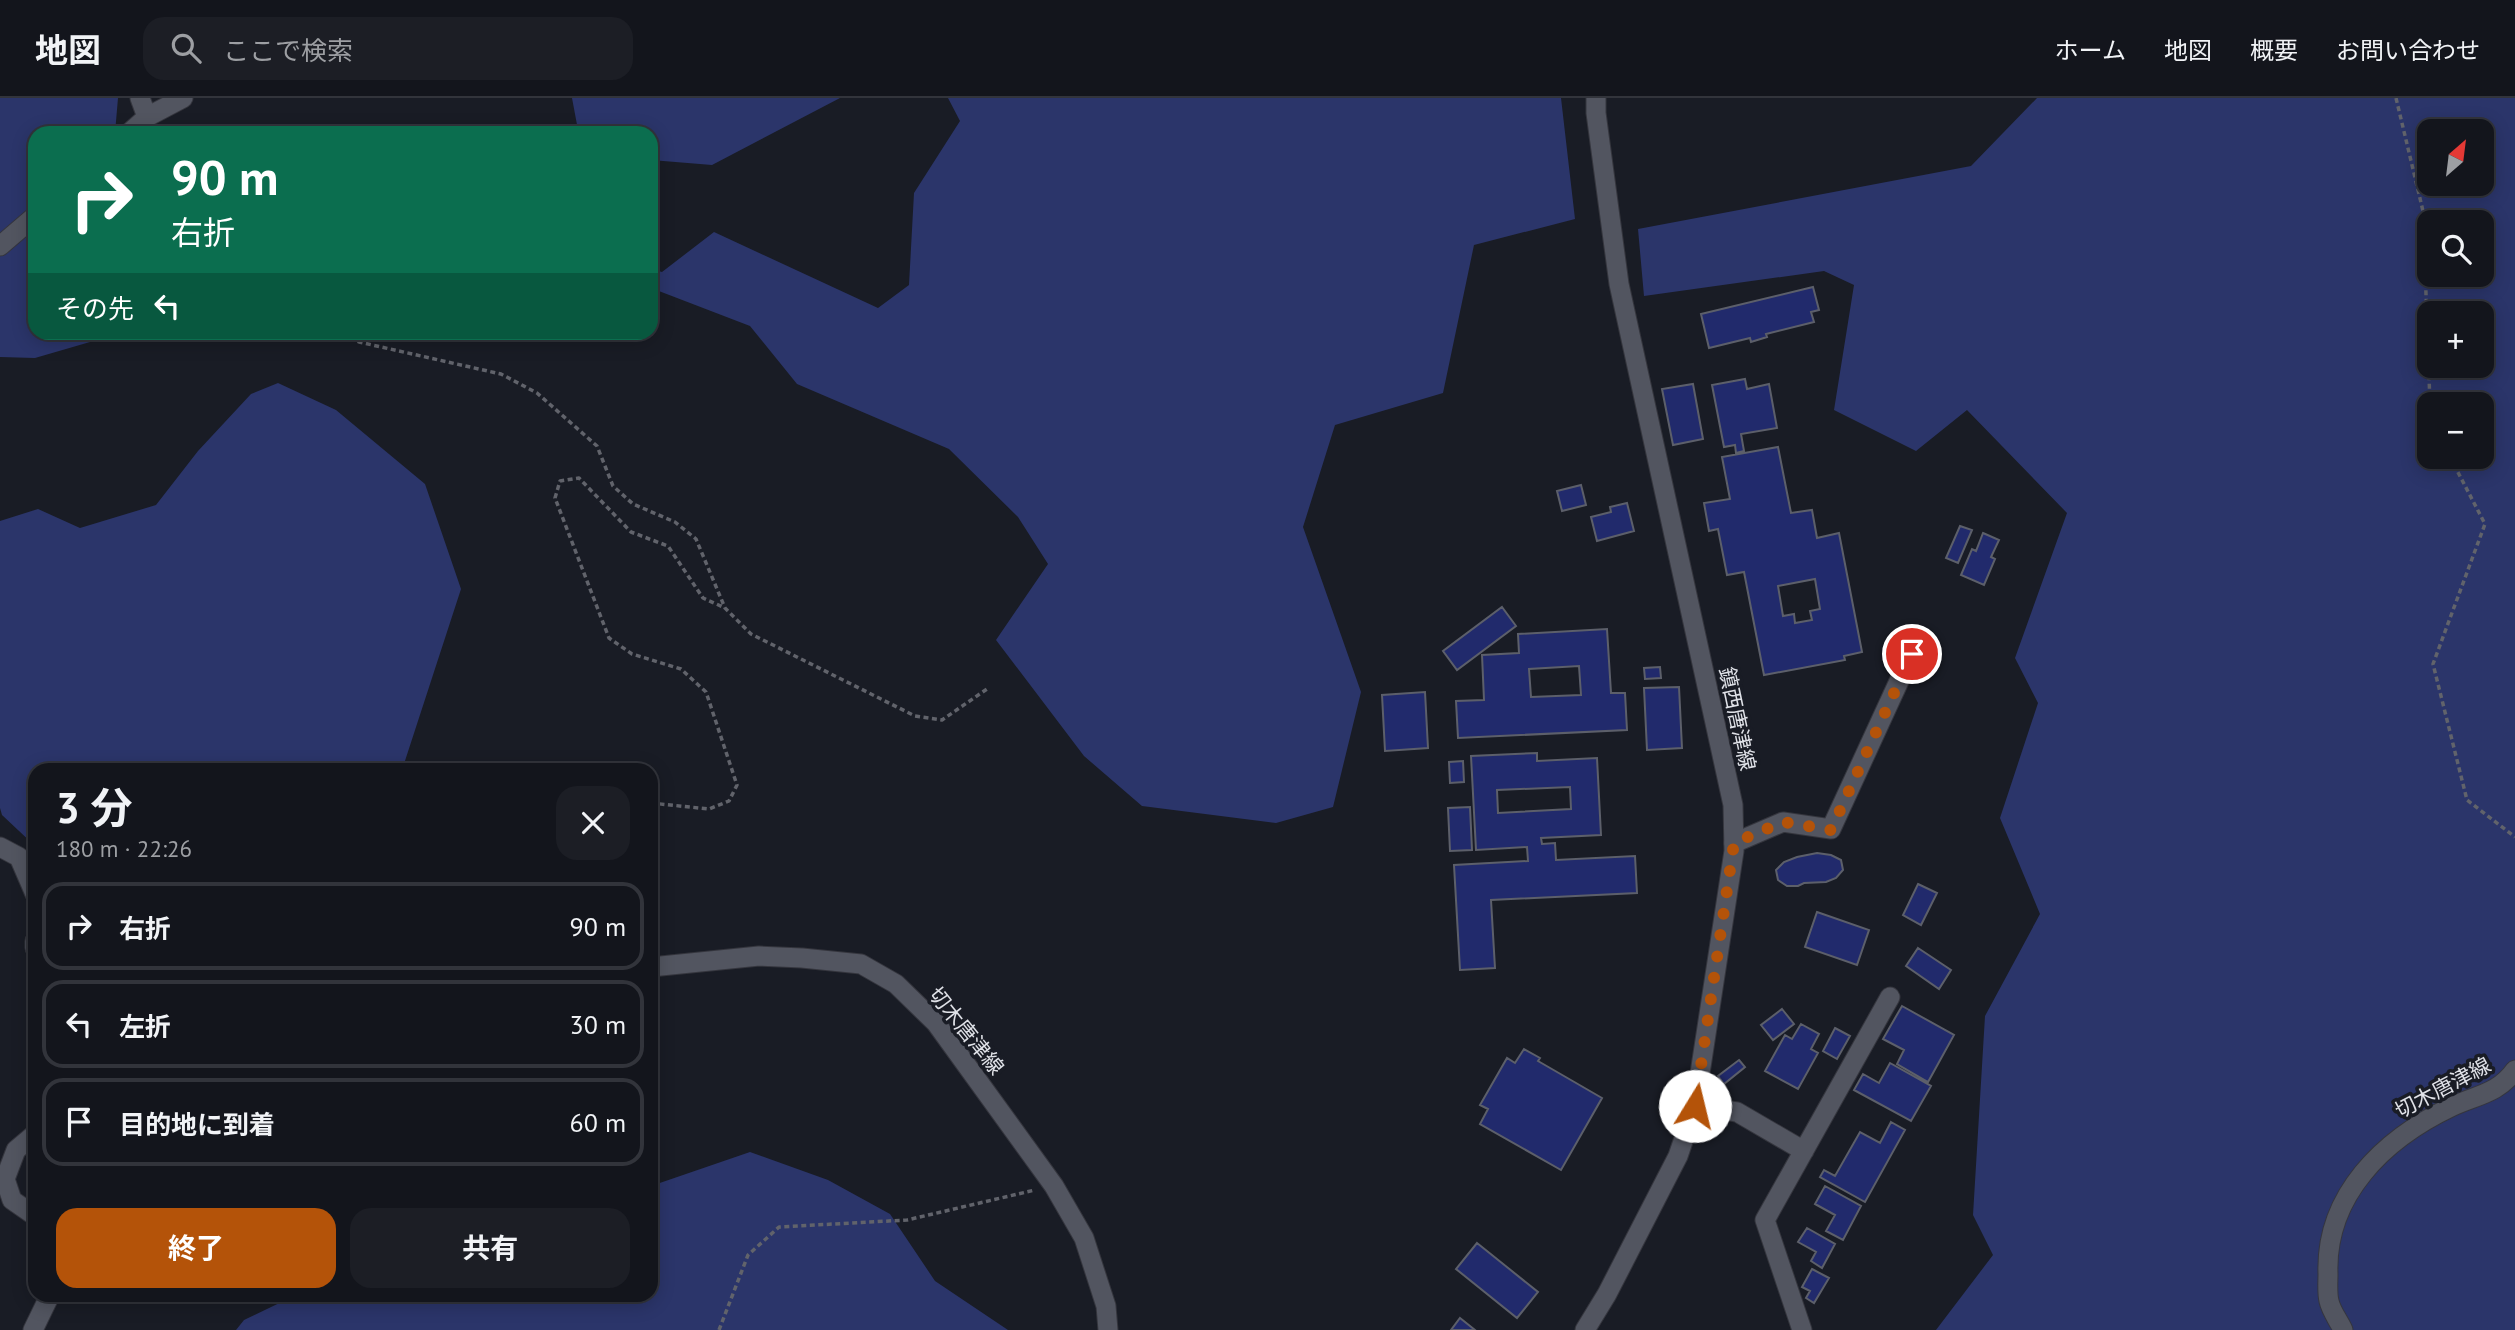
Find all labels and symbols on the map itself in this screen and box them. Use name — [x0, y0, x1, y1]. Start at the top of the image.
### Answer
north arrow — [2417, 119, 2494, 196]
pin — [1882, 624, 1942, 684]
street label: 鎮西唐津線 — [1713, 665, 1762, 773]
street label: 切木唐津線 — [923, 981, 1010, 1080]
street label: 切木唐津線 — [2390, 1051, 2495, 1124]
position arrow — [1658, 1069, 1732, 1143]

